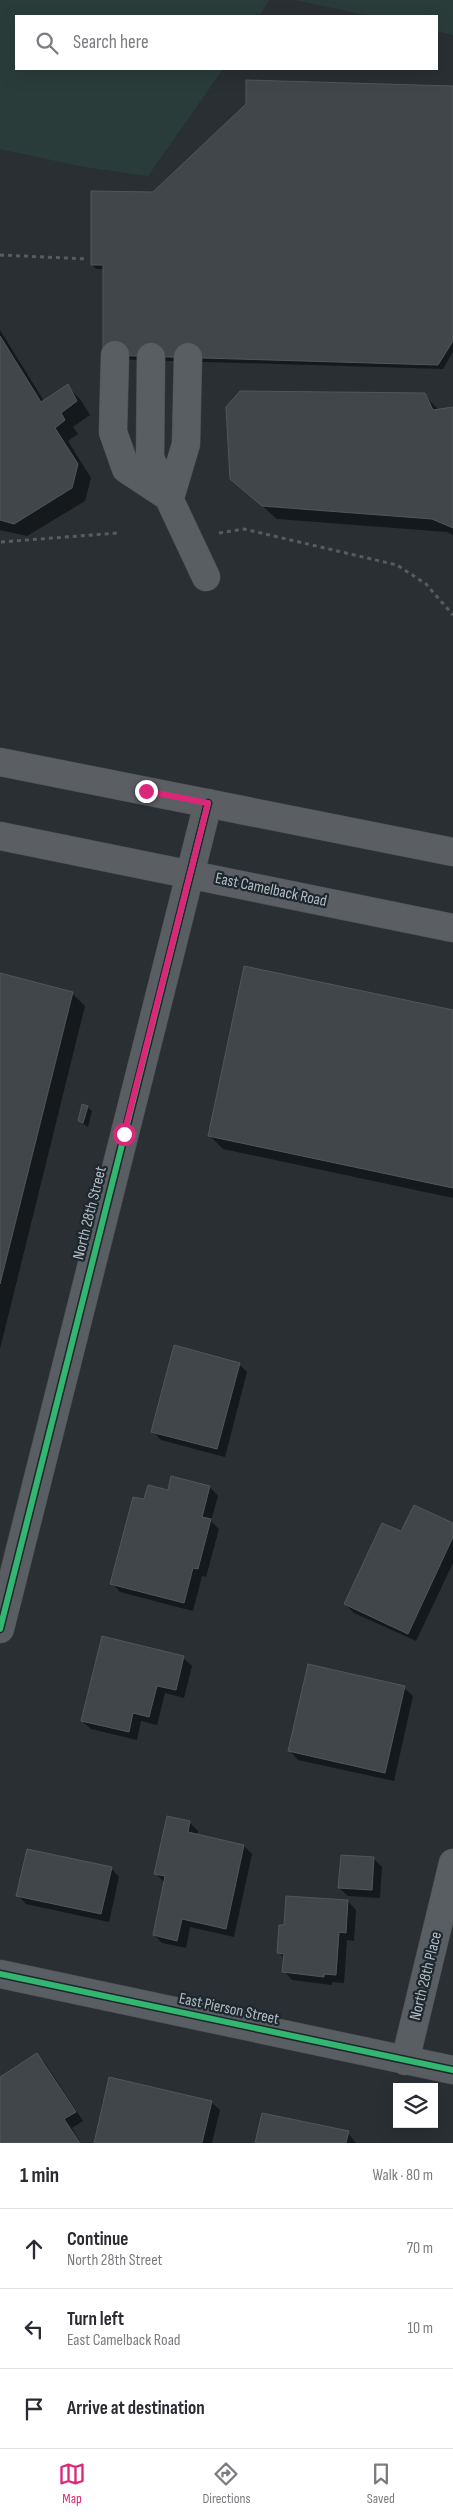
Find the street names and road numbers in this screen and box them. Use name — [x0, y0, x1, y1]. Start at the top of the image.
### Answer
street label: East Camelback Road — [214, 869, 328, 911]
street label: North 28th Street — [69, 1164, 111, 1262]
street label: North 28th Place — [406, 1930, 446, 2022]
street label: East Pierson Street — [177, 1989, 281, 2029]

